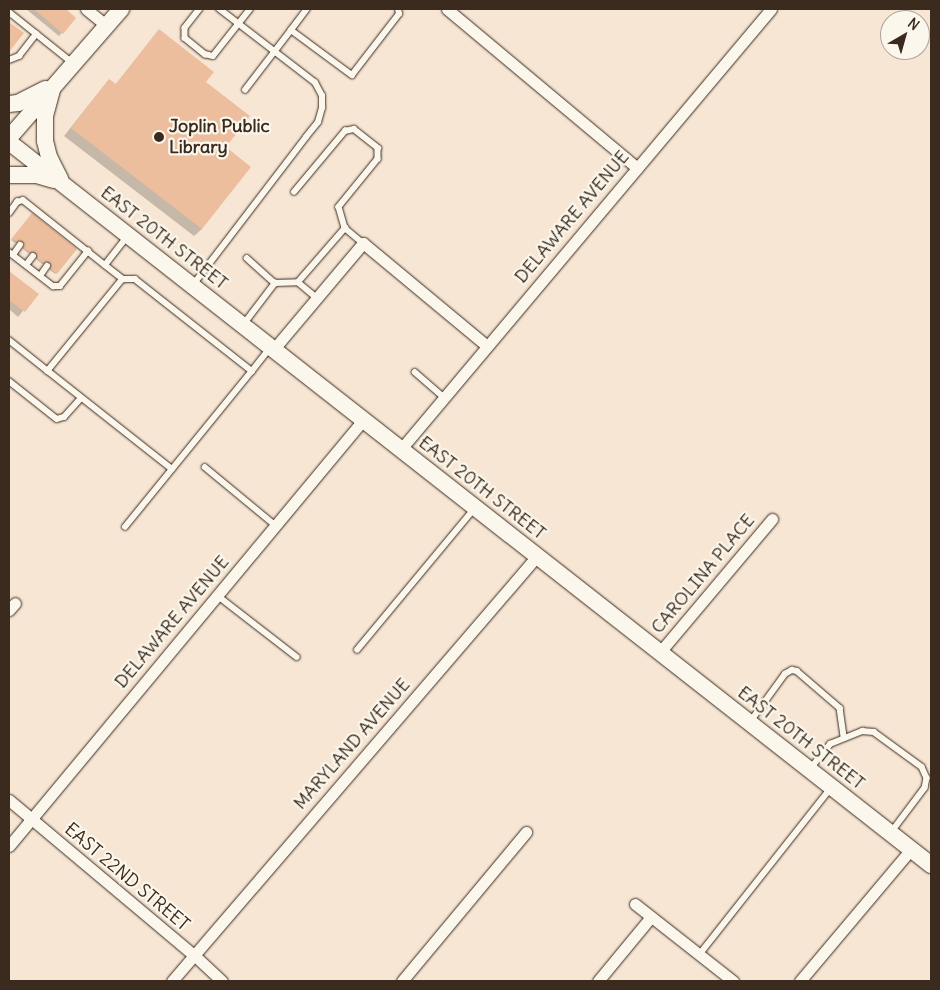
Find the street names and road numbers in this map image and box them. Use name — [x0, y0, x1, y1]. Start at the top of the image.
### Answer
street label: DELAWARE AVENUE — [510, 146, 634, 288]
street label: EAST 20TH STREET — [96, 182, 232, 294]
street label: EAST 20TH STREET — [414, 432, 550, 544]
street label: CAROLINA PLACE — [647, 510, 759, 638]
street label: DELAWARE AVENUE — [110, 551, 234, 693]
street label: MARYLAND AVENUE — [289, 674, 415, 814]
street label: EAST 20TH STREET — [733, 682, 869, 794]
street label: EAST 22ND STREET — [60, 818, 194, 936]

